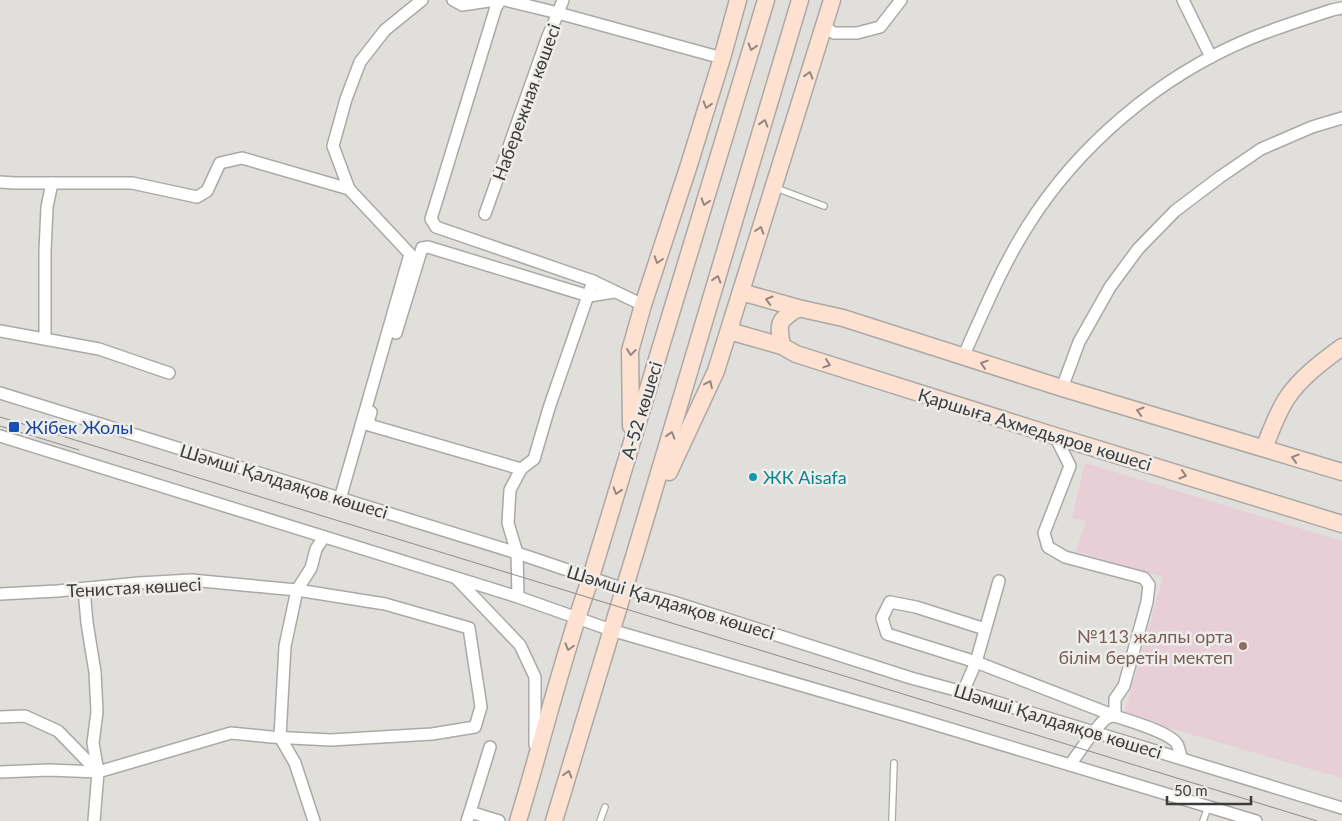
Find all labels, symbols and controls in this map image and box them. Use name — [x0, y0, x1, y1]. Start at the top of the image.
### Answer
street label: Набережная көшесі — [487, 21, 565, 183]
one-way arrow — [748, 42, 758, 50]
one-way arrow — [803, 71, 813, 80]
one-way arrow — [703, 100, 713, 109]
one-way arrow — [758, 120, 768, 128]
one-way arrow — [700, 197, 710, 206]
one-way arrow — [755, 226, 765, 235]
one-way arrow — [654, 255, 664, 264]
one-way arrow — [712, 275, 722, 284]
one-way arrow — [765, 295, 774, 306]
one-way arrow — [626, 348, 637, 356]
one-way arrow — [822, 358, 831, 368]
street label: А-52 көшесі — [616, 359, 666, 461]
one-way arrow — [981, 359, 989, 369]
one-way arrow — [703, 380, 714, 389]
street label: Қаршыға Ахмедьяров көшесі — [915, 383, 1155, 475]
one-way arrow — [1136, 407, 1144, 417]
place label: Жібек Жолы — [25, 416, 133, 438]
marker: Жібек Жолы — [7, 420, 21, 434]
one-way arrow — [665, 431, 675, 439]
street label: Шәмші Қалдаяқов көшесі — [177, 439, 391, 523]
one-way arrow — [1292, 453, 1300, 463]
place label: ЖК Aisafa — [763, 466, 847, 488]
one-way arrow — [1178, 469, 1186, 479]
marker: ЖК Aisafa — [747, 471, 759, 483]
one-way arrow — [612, 487, 622, 495]
street label: Шәмші Қалдаяқов көшесі — [564, 560, 778, 644]
street label: Тенистая көшесі — [66, 572, 202, 602]
place label: №113 жалпы орта білім беретін мектеп — [1058, 625, 1233, 668]
marker: №113 жалпы орта білім беретін мектеп — [1237, 640, 1249, 652]
one-way arrow — [564, 642, 574, 650]
street label: Шәмші Қалдаяқов көшесі — [951, 679, 1165, 763]
one-way arrow — [562, 771, 572, 779]
scale bar — [1167, 774, 1251, 806]
text: 50 m — [1174, 781, 1208, 799]

